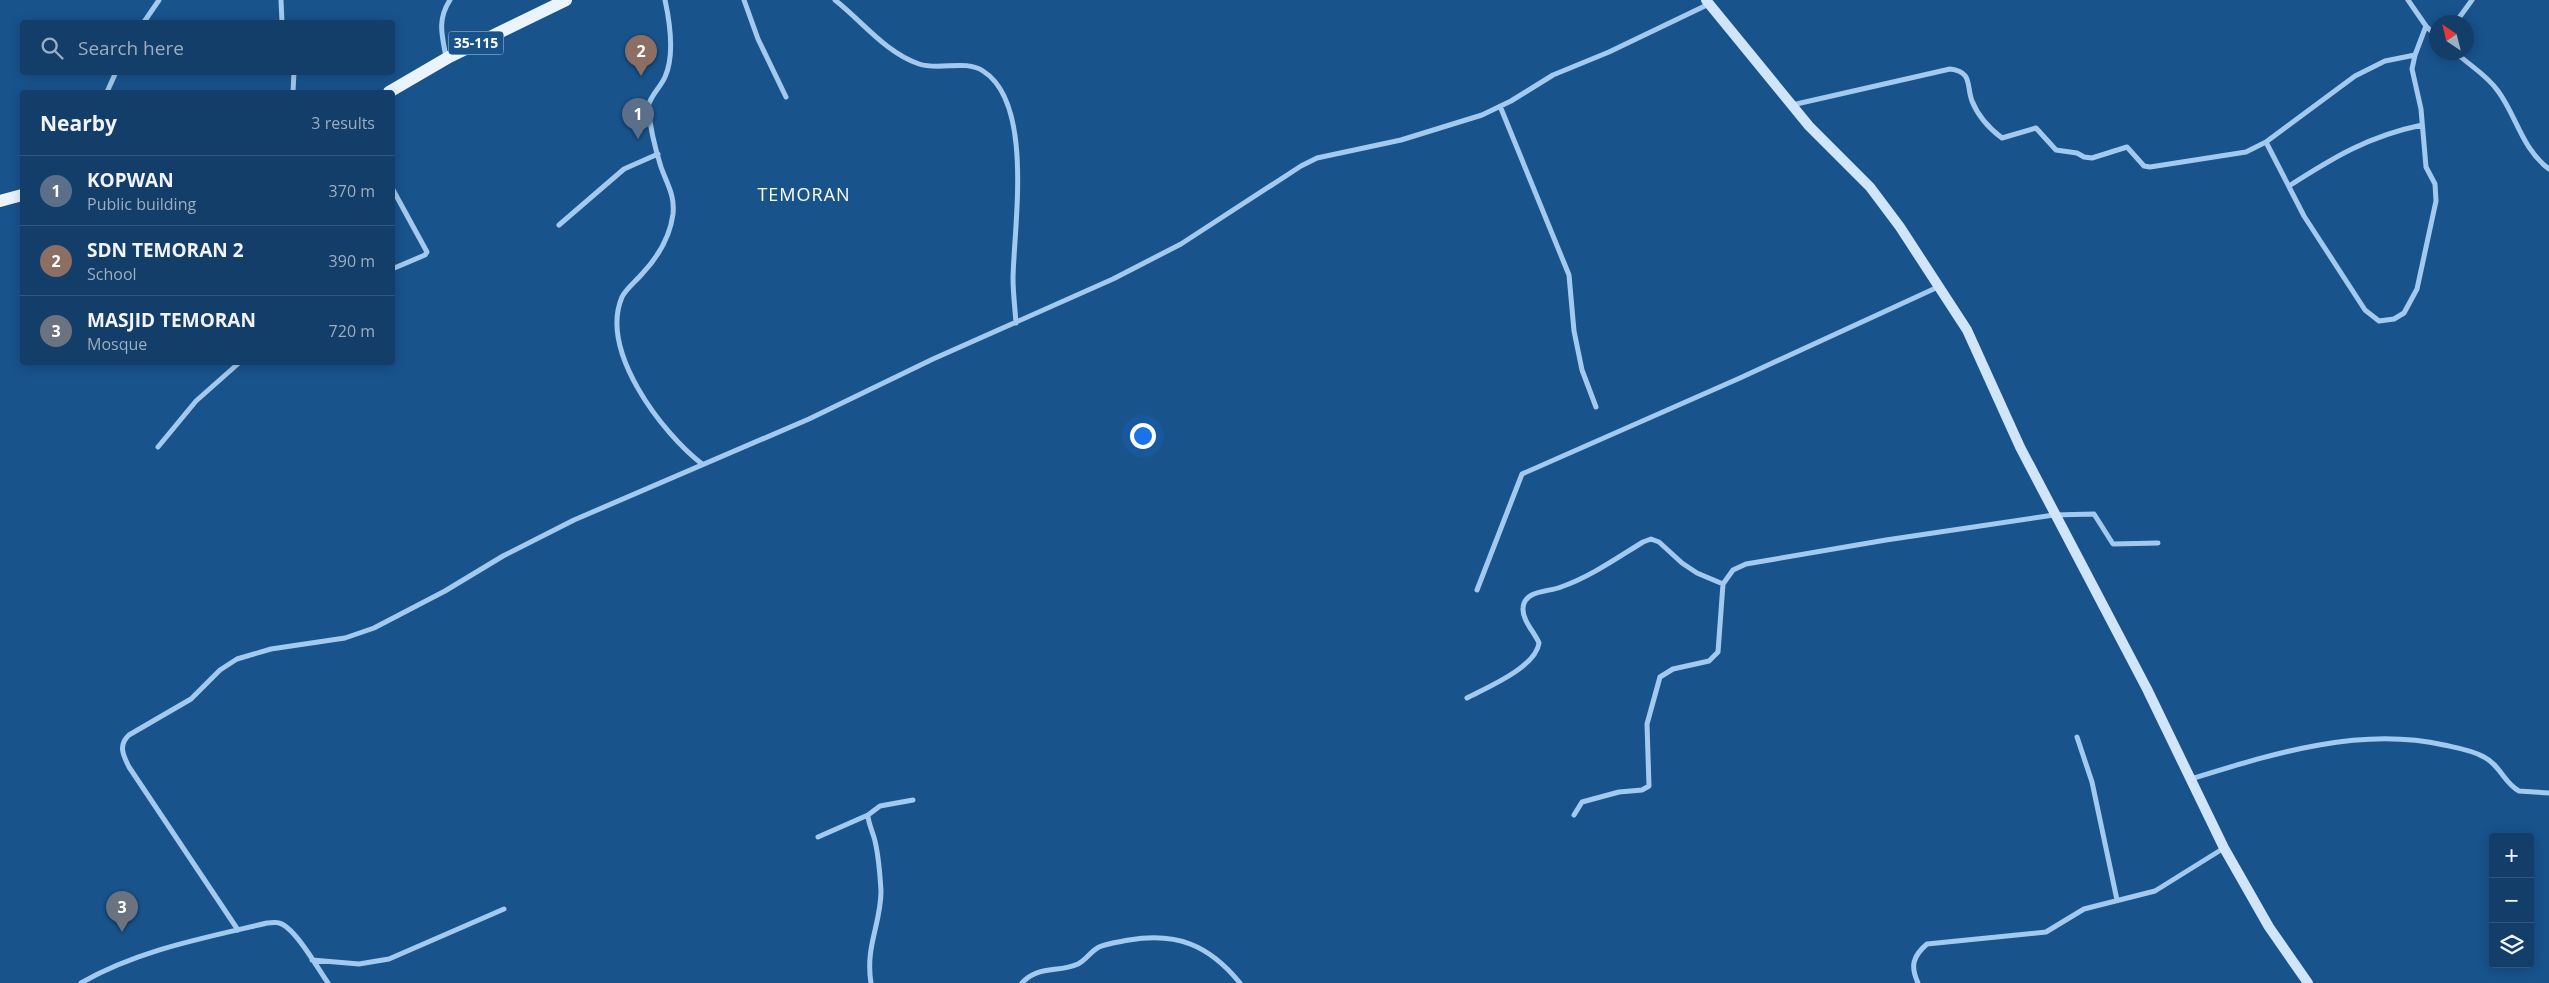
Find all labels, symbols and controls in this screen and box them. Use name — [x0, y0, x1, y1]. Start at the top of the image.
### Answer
north arrow — [2429, 15, 2474, 60]
search box — [20, 20, 395, 75]
road number: 35-115 — [448, 32, 504, 54]
icon: search — [38, 34, 66, 62]
text: Search here — [78, 35, 184, 61]
pin: 2 — [625, 35, 657, 76]
pin: 1 — [622, 98, 654, 139]
text: Nearby — [40, 109, 117, 137]
text: 3 results — [311, 112, 375, 134]
text: KOPWAN — [87, 167, 174, 193]
text: 1 — [51, 180, 61, 202]
text: 370 m — [329, 180, 375, 202]
district label: TEMORAN — [757, 182, 851, 206]
text: Public building — [87, 193, 196, 215]
text: SDN TEMORAN 2 — [87, 237, 244, 263]
text: 2 — [51, 250, 61, 272]
text: 390 m — [329, 250, 375, 272]
text: School — [87, 263, 137, 285]
text: MASJID TEMORAN — [87, 307, 256, 333]
text: 3 — [51, 320, 61, 342]
text: 720 m — [329, 320, 375, 342]
text: Mosque — [87, 333, 147, 355]
your location — [1130, 423, 1156, 449]
map controls — [2489, 833, 2534, 968]
button: + — [2489, 833, 2534, 878]
button: − — [2489, 878, 2534, 923]
pin: 3 — [106, 891, 138, 932]
button: layers — [2489, 923, 2534, 968]

